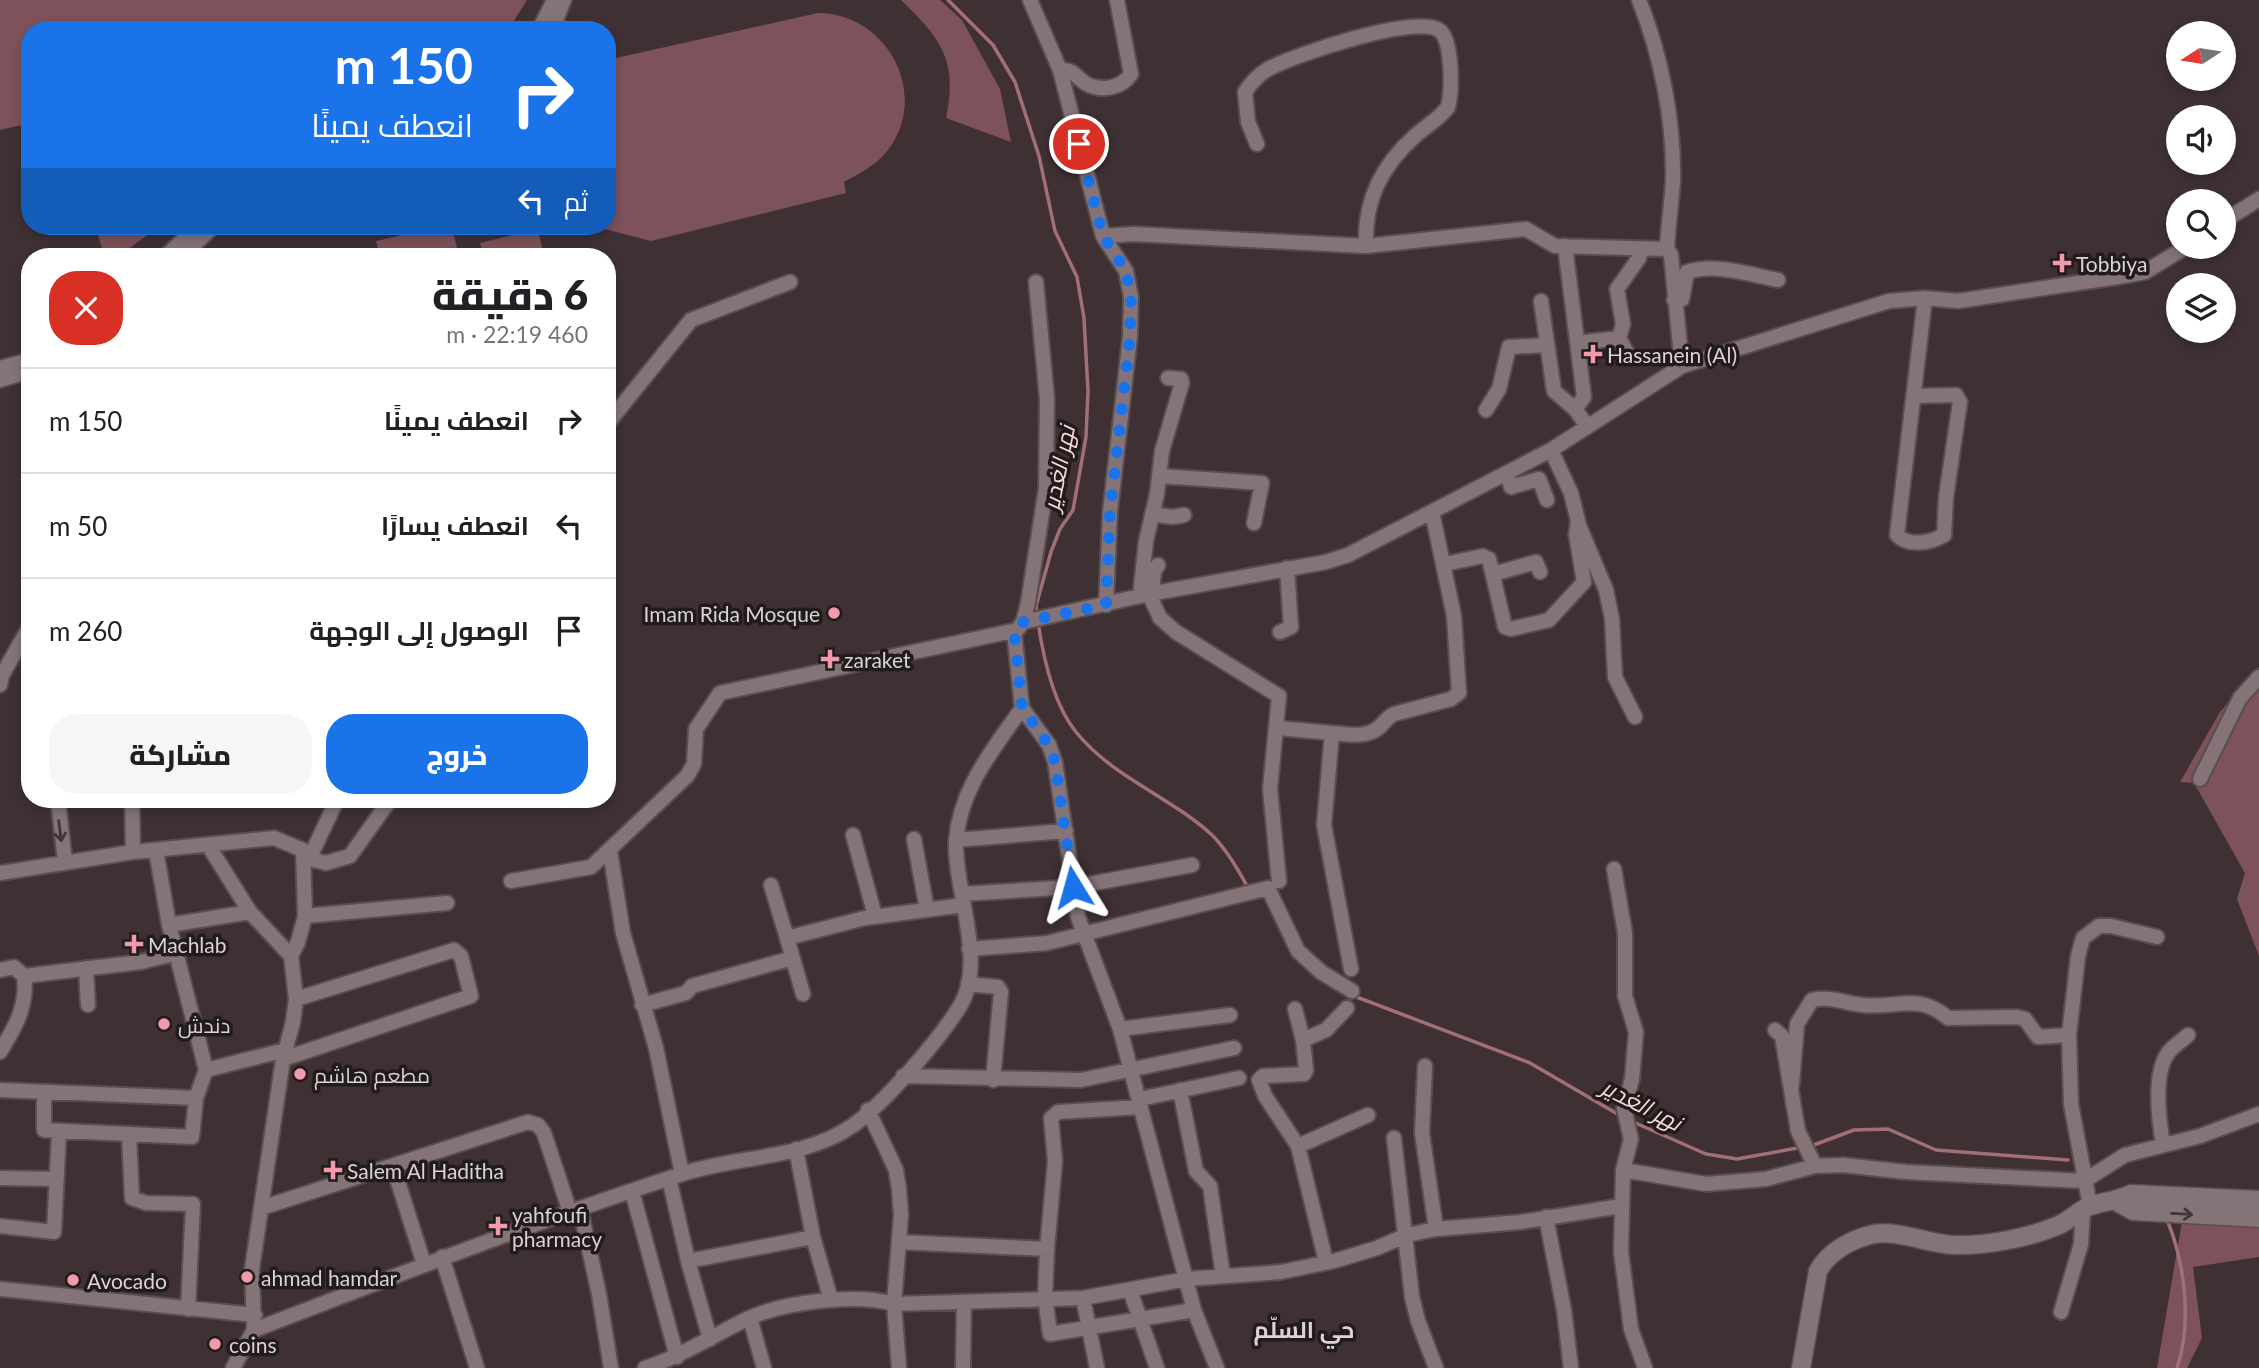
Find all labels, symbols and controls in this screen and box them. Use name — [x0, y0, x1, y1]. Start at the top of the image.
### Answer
north arrow — [2166, 21, 2236, 91]
map controls — [2166, 21, 2236, 343]
text: 150 m — [335, 36, 473, 94]
icon: right — [497, 49, 588, 140]
text: انعطف يمينًا — [311, 105, 473, 144]
button: sound — [2166, 105, 2236, 175]
pin — [1049, 114, 1109, 174]
icon: arrive — [1060, 125, 1098, 163]
icon: left — [512, 182, 550, 220]
text: ثم — [564, 185, 588, 217]
button: search — [2166, 189, 2236, 259]
place label: Tobbiya — [2076, 251, 2147, 276]
marker: Tobbiya — [2054, 255, 2070, 271]
text: 6 دقيقة — [432, 269, 588, 319]
button: close — [49, 271, 123, 345]
button: layers — [2166, 273, 2236, 343]
text: 460 m · 22:19 — [446, 320, 588, 348]
place label: Hassanein (Al) — [1607, 342, 1737, 367]
marker: Hassanein (Al) — [1585, 346, 1601, 362]
icon: right — [550, 402, 588, 440]
text: انعطف يمينًا — [384, 404, 529, 436]
text: 150 m — [49, 405, 122, 437]
water label: نهر الغدير — [1035, 420, 1081, 516]
icon: left — [550, 507, 588, 545]
text: انعطف يسارًا — [381, 509, 529, 541]
text: 50 m — [49, 510, 107, 542]
place label: Imam Rida Mosque — [644, 601, 820, 626]
marker: Imam Rida Mosque — [826, 605, 842, 621]
icon: arrive — [550, 612, 588, 650]
text: الوصول إلى الوجهة — [309, 614, 529, 646]
text: 260 m — [49, 615, 122, 647]
place label: zaraket — [844, 647, 911, 672]
marker: zaraket — [822, 651, 838, 667]
button: مشاركة — [49, 714, 312, 794]
button: خروج — [326, 714, 588, 794]
one-way arrow — [54, 819, 67, 842]
position arrow — [1036, 850, 1110, 924]
place label: Machlab — [148, 932, 227, 957]
marker: Machlab — [126, 936, 142, 952]
place label: دندش — [178, 1012, 230, 1039]
marker: دندش — [156, 1016, 172, 1032]
place label: مطعم هاشم — [314, 1062, 430, 1090]
marker: مطعم هاشم — [292, 1066, 308, 1082]
water label: نهر الغدير — [1594, 1071, 1689, 1138]
place label: Salem Al Haditha — [347, 1158, 504, 1183]
marker: Salem Al Haditha — [325, 1162, 341, 1178]
place label: yahfoufi pharmacy — [512, 1202, 602, 1251]
one-way arrow — [2171, 1208, 2194, 1221]
marker: yahfoufi pharmacy — [490, 1218, 506, 1234]
place label: ahmad hamdar — [261, 1265, 398, 1290]
place label: Avocado — [87, 1268, 167, 1293]
marker: ahmad hamdar — [239, 1269, 255, 1285]
marker: Avocado — [65, 1272, 81, 1288]
district label: حي السلّم — [1254, 1315, 1354, 1349]
place label: coins — [229, 1332, 277, 1357]
marker: coins — [207, 1336, 223, 1352]

